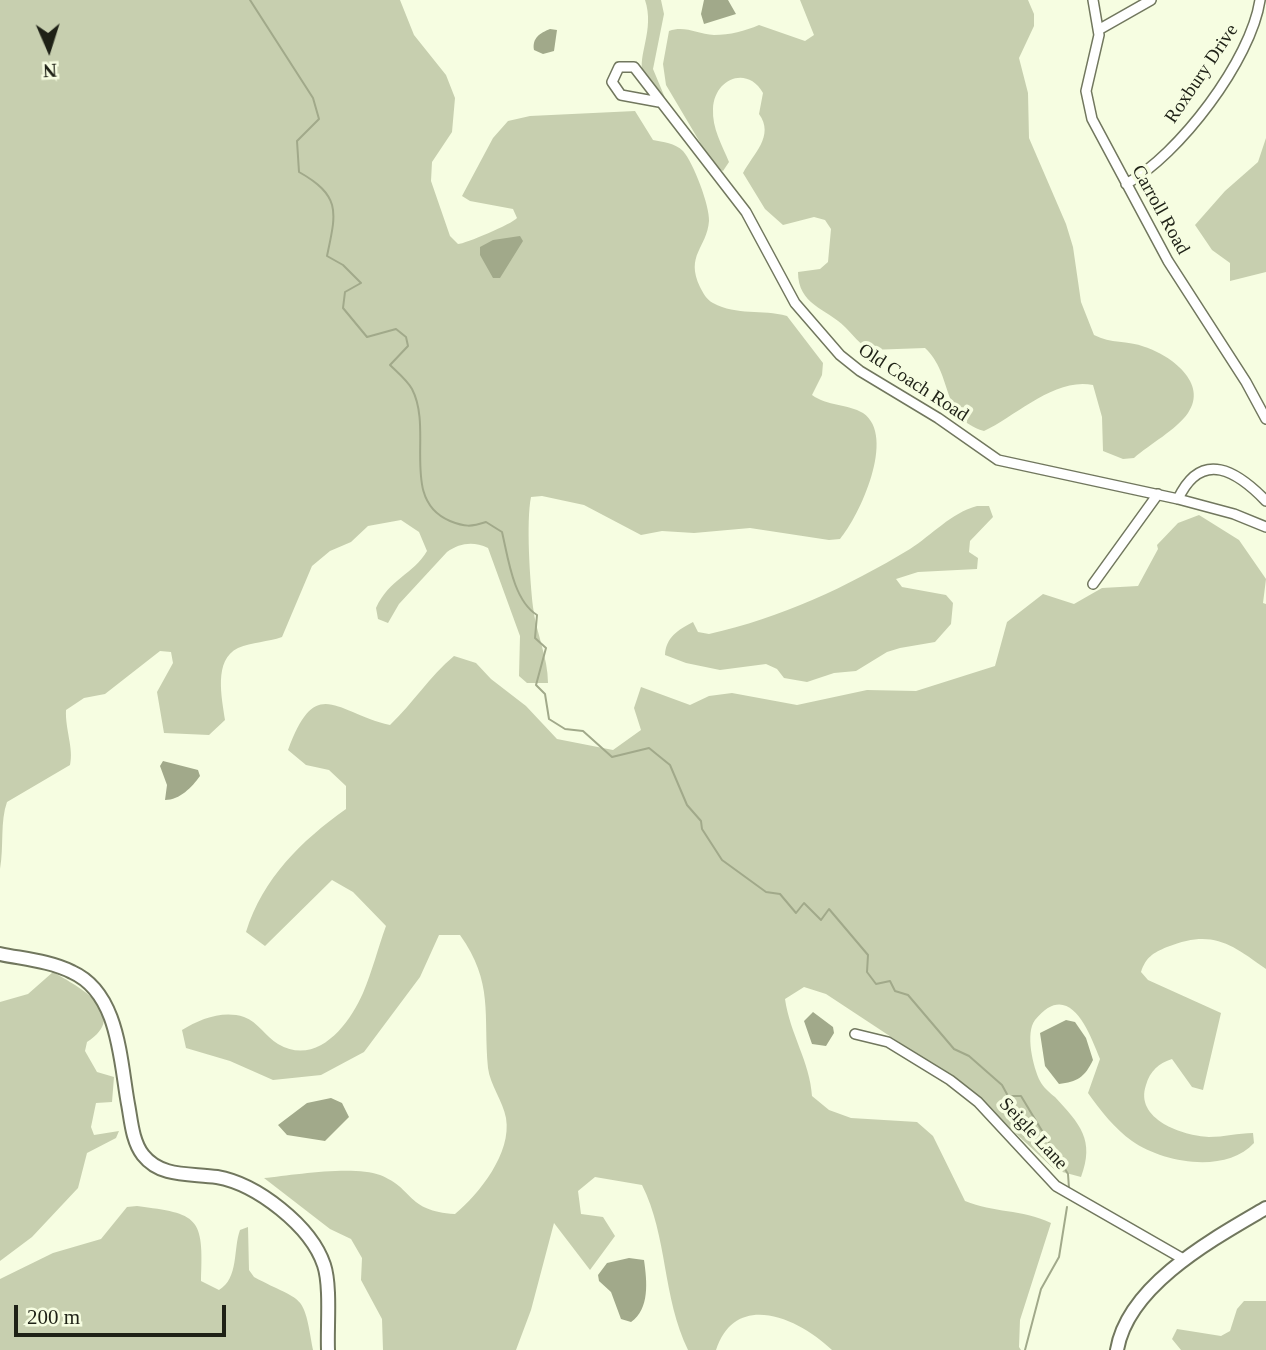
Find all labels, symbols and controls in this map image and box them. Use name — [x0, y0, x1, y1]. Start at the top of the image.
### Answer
north arrow — [14, 14, 84, 84]
street label: Roxbury Drive — [1161, 20, 1243, 128]
text: N — [43, 60, 58, 81]
street label: Carroll Road — [1126, 161, 1194, 259]
street label: Old Coach Road — [854, 339, 972, 427]
street label: Seigle Lane — [994, 1093, 1072, 1175]
scale bar — [18, 1290, 229, 1334]
text: 200 m — [27, 1305, 80, 1329]

